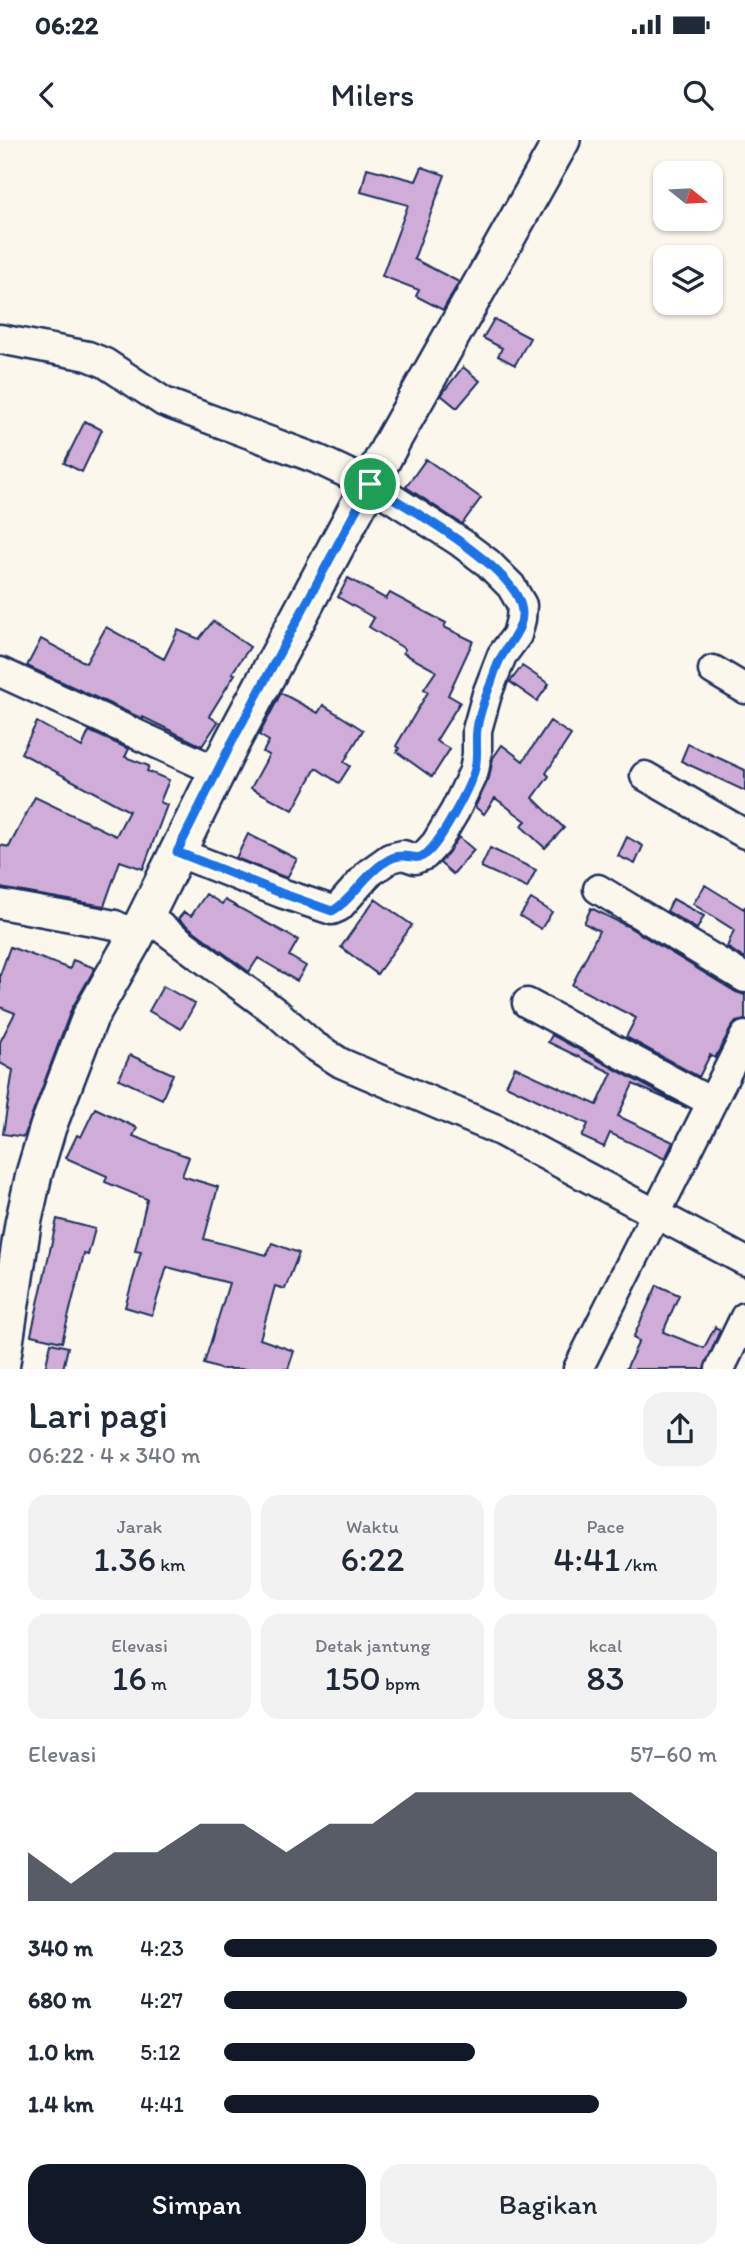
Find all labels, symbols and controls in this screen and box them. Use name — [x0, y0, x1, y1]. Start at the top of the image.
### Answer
text: 06:22 — [35, 9, 99, 41]
icon: back — [28, 76, 66, 114]
text: Milers — [330, 76, 415, 114]
icon: search — [679, 76, 717, 114]
north arrow — [653, 161, 723, 231]
map controls — [653, 161, 723, 315]
button: layers — [653, 245, 723, 315]
pin — [340, 454, 400, 514]
icon: arrive — [351, 465, 389, 503]
text: Lari pagi — [28, 1392, 168, 1438]
button: share — [643, 1392, 717, 1466]
text: 06:22 · 4 × 340 m — [28, 1441, 201, 1469]
text: Jarak — [117, 1515, 162, 1538]
text: Waktu — [346, 1515, 399, 1538]
text: Pace — [586, 1515, 625, 1538]
text: 1.36 — [94, 1538, 156, 1580]
text: 6:22 — [341, 1538, 404, 1580]
text: 4:41 — [553, 1538, 620, 1580]
text: km — [156, 1553, 185, 1576]
text: /km — [620, 1553, 658, 1576]
text: Elevasi — [111, 1634, 168, 1657]
text: Detak jantung — [315, 1634, 430, 1657]
text: kcal — [589, 1634, 622, 1657]
text: 16 — [112, 1657, 147, 1699]
text: 150 — [325, 1657, 381, 1699]
text: 83 — [586, 1657, 625, 1699]
text: m — [147, 1672, 167, 1695]
text: bpm — [381, 1672, 420, 1695]
text: Elevasi — [28, 1740, 96, 1768]
text: 57–60 m — [630, 1740, 717, 1768]
text: 340 m — [28, 1934, 93, 1962]
text: 4:23 — [140, 1934, 184, 1962]
text: 680 m — [28, 1986, 91, 2014]
text: 4:27 — [140, 1986, 183, 2014]
text: 1.0 km — [28, 2038, 94, 2066]
text: 5:12 — [140, 2038, 180, 2066]
text: 1.4 km — [28, 2090, 94, 2118]
text: 4:41 — [140, 2090, 184, 2118]
button: Simpan — [28, 2164, 366, 2244]
button: Bagikan — [380, 2164, 717, 2244]

